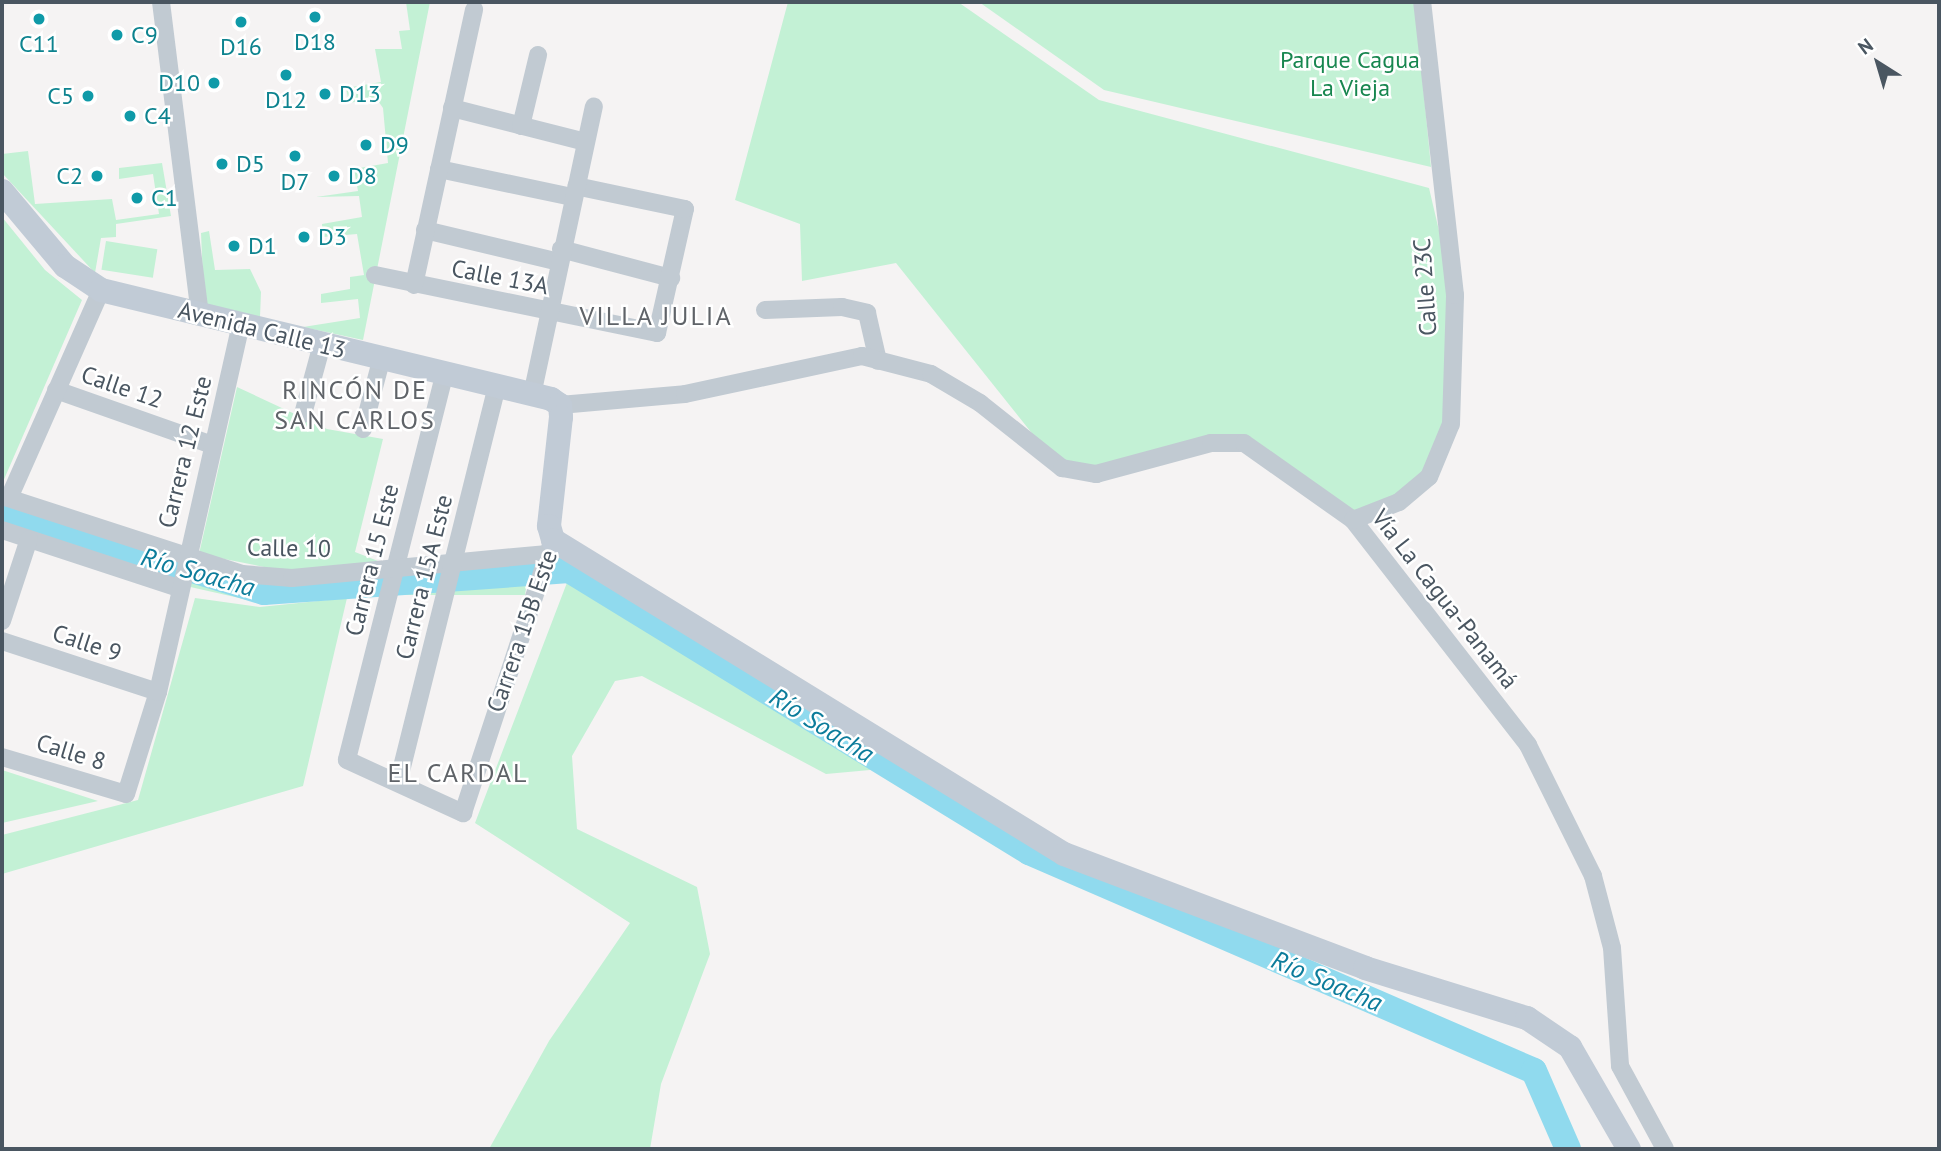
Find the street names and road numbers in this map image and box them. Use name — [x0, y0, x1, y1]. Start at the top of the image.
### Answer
street label: Calle 23C — [1407, 237, 1443, 337]
street label: Calle 13A — [449, 254, 551, 300]
street label: Avenida Calle 13 — [175, 295, 349, 365]
street label: Calle 12 — [78, 360, 166, 414]
street label: Carrera 12 Este — [152, 373, 218, 531]
street label: Carrera 15 Este — [339, 481, 405, 639]
street label: Carrera 15A Este — [389, 491, 459, 663]
street label: Vía La Cagua-Panamá — [1366, 503, 1524, 695]
street label: Calle 10 — [247, 533, 331, 563]
street label: Carrera 15B Este — [481, 546, 563, 716]
street label: Calle 9 — [49, 618, 125, 668]
street label: Calle 8 — [33, 728, 109, 776]

